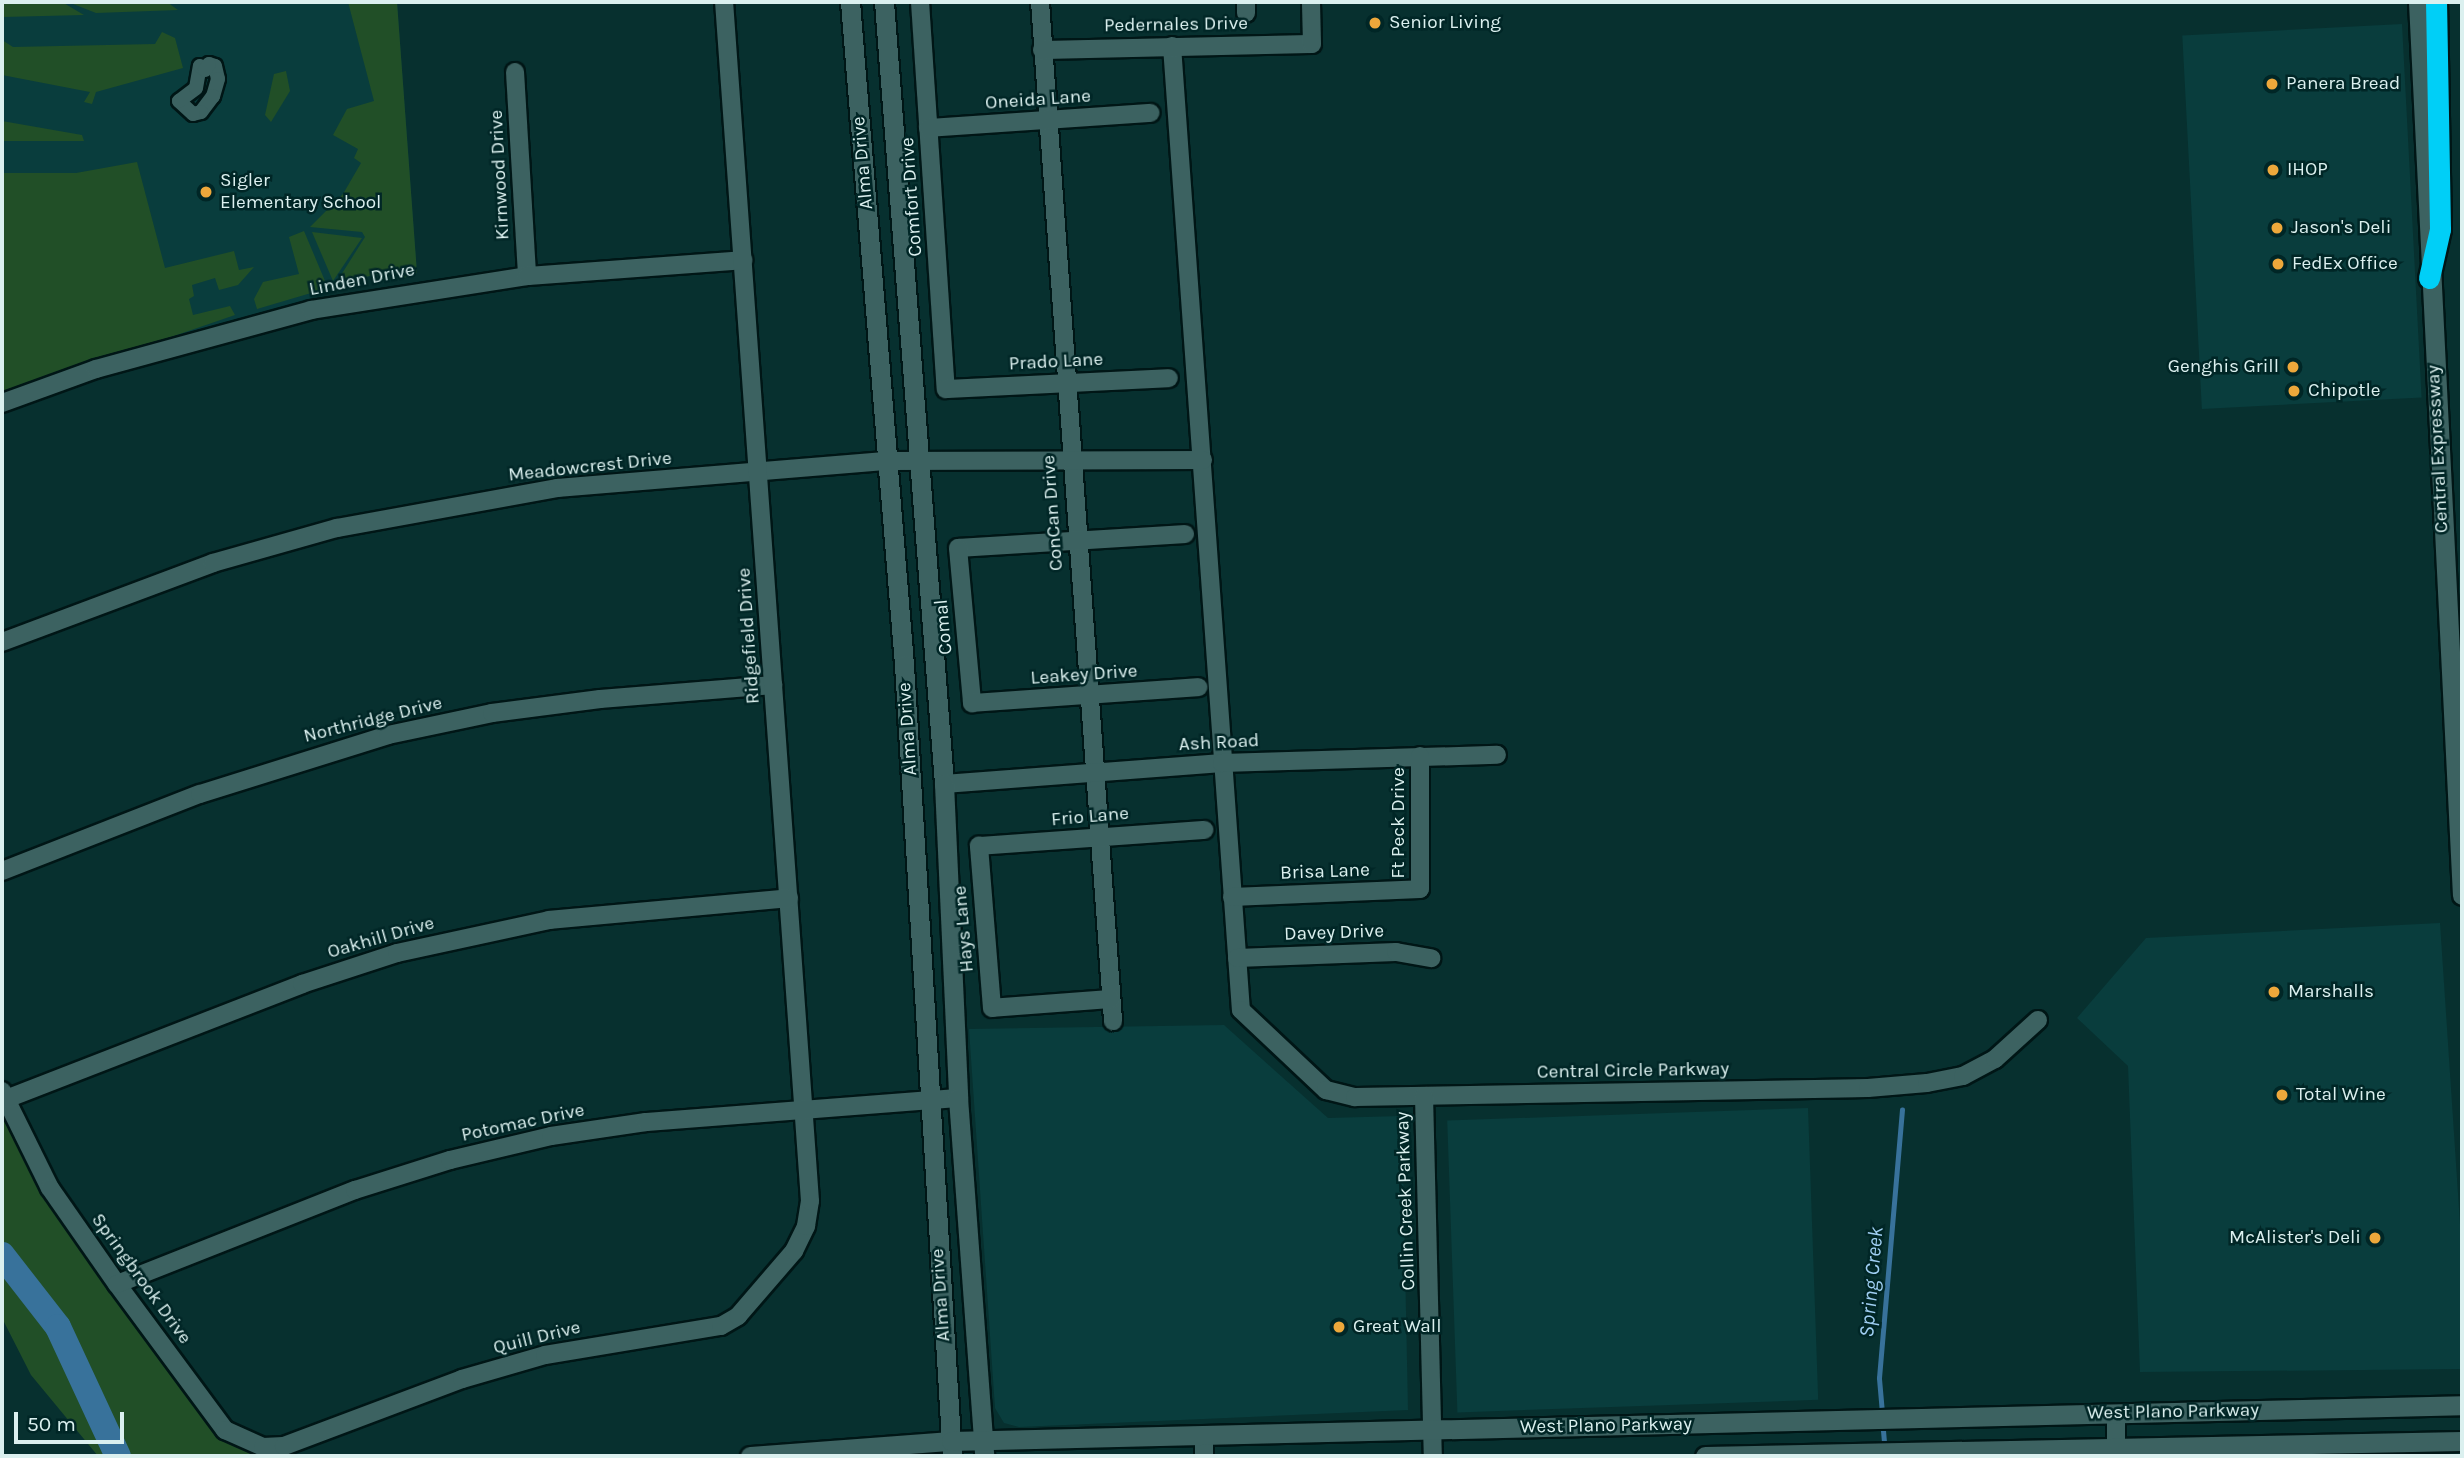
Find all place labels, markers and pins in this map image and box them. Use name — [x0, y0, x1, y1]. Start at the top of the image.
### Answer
place label: Senior Living — [1389, 12, 1501, 34]
marker: Senior Living — [1367, 15, 1383, 31]
place label: Panera Bread — [2286, 73, 2400, 95]
marker: Panera Bread — [2264, 76, 2280, 92]
place label: IHOP — [2287, 159, 2328, 181]
marker: IHOP — [2265, 162, 2281, 178]
place label: Sigler Elementary School — [220, 170, 381, 214]
marker: Sigler Elementary School — [198, 184, 214, 200]
place label: Jason's Deli — [2291, 217, 2391, 239]
marker: Jason's Deli — [2269, 220, 2285, 236]
place label: FedEx Office — [2292, 253, 2398, 275]
marker: FedEx Office — [2270, 256, 2286, 272]
place label: Genghis Grill — [2168, 356, 2279, 378]
marker: Genghis Grill — [2285, 359, 2301, 375]
place label: Chipotle — [2308, 380, 2380, 402]
marker: Chipotle — [2286, 383, 2302, 399]
place label: Marshalls — [2288, 981, 2374, 1003]
marker: Marshalls — [2266, 984, 2282, 1000]
place label: Total Wine — [2296, 1084, 2386, 1106]
marker: Total Wine — [2274, 1087, 2290, 1103]
place label: McAlister's Deli — [2229, 1227, 2361, 1249]
marker: McAlister's Deli — [2367, 1230, 2383, 1246]
place label: Great Wall — [1353, 1316, 1441, 1338]
marker: Great Wall — [1331, 1319, 1347, 1335]

